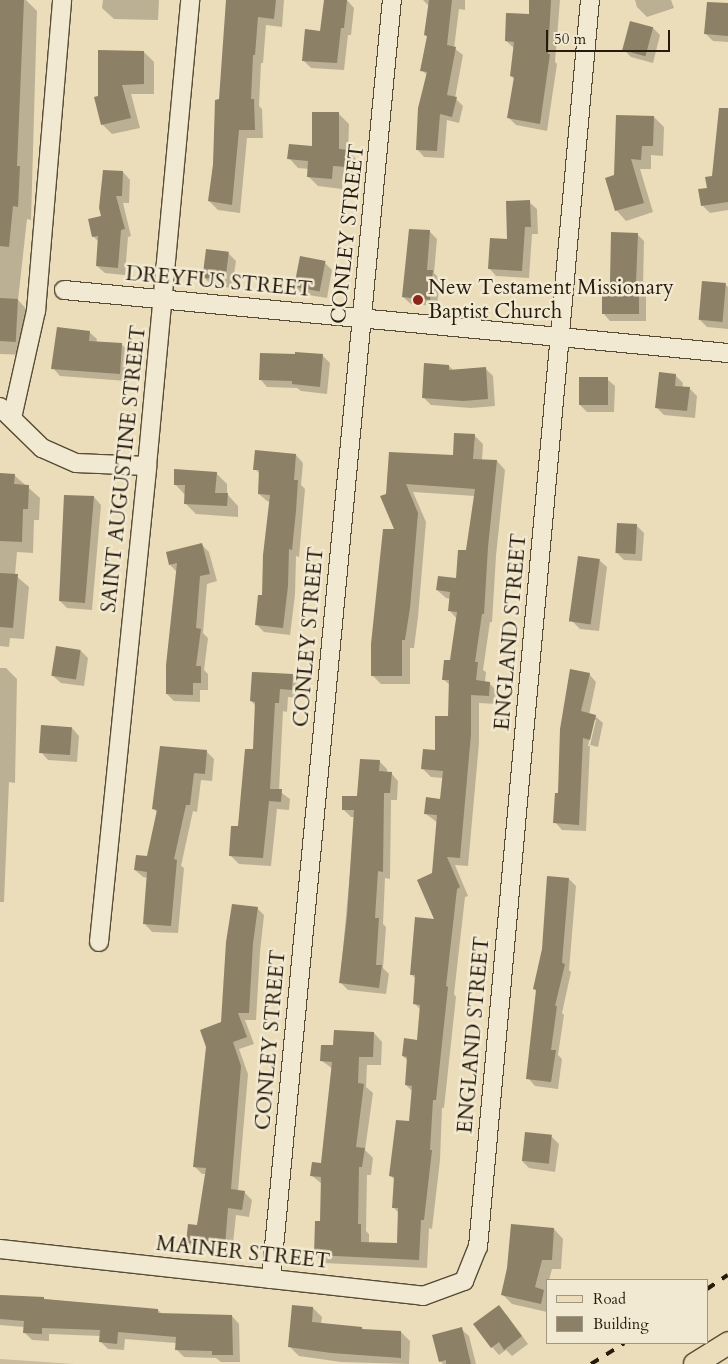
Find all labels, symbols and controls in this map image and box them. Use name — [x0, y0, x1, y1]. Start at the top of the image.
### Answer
scale bar — [548, 20, 672, 52]
text: 50 m — [554, 29, 586, 49]
street label: CONLEY STREET — [326, 143, 370, 325]
street label: DREYFUS STREET — [125, 261, 313, 303]
place label: New Testament Missionary Baptist Church — [428, 275, 674, 325]
marker: New Testament Missionary Baptist Church — [412, 294, 424, 306]
street label: SAINT AUGUSTINE STREET — [96, 324, 152, 614]
street label: ENGLAND STREET — [490, 533, 532, 731]
street label: CONLEY STREET — [289, 546, 329, 728]
street label: ENGLAND STREET — [453, 936, 495, 1134]
street label: CONLEY STREET — [251, 949, 291, 1131]
street label: MAINER STREET — [155, 1231, 331, 1275]
legend — [546, 1279, 708, 1344]
text: Road — [593, 1289, 626, 1309]
text: Building — [593, 1314, 649, 1334]

